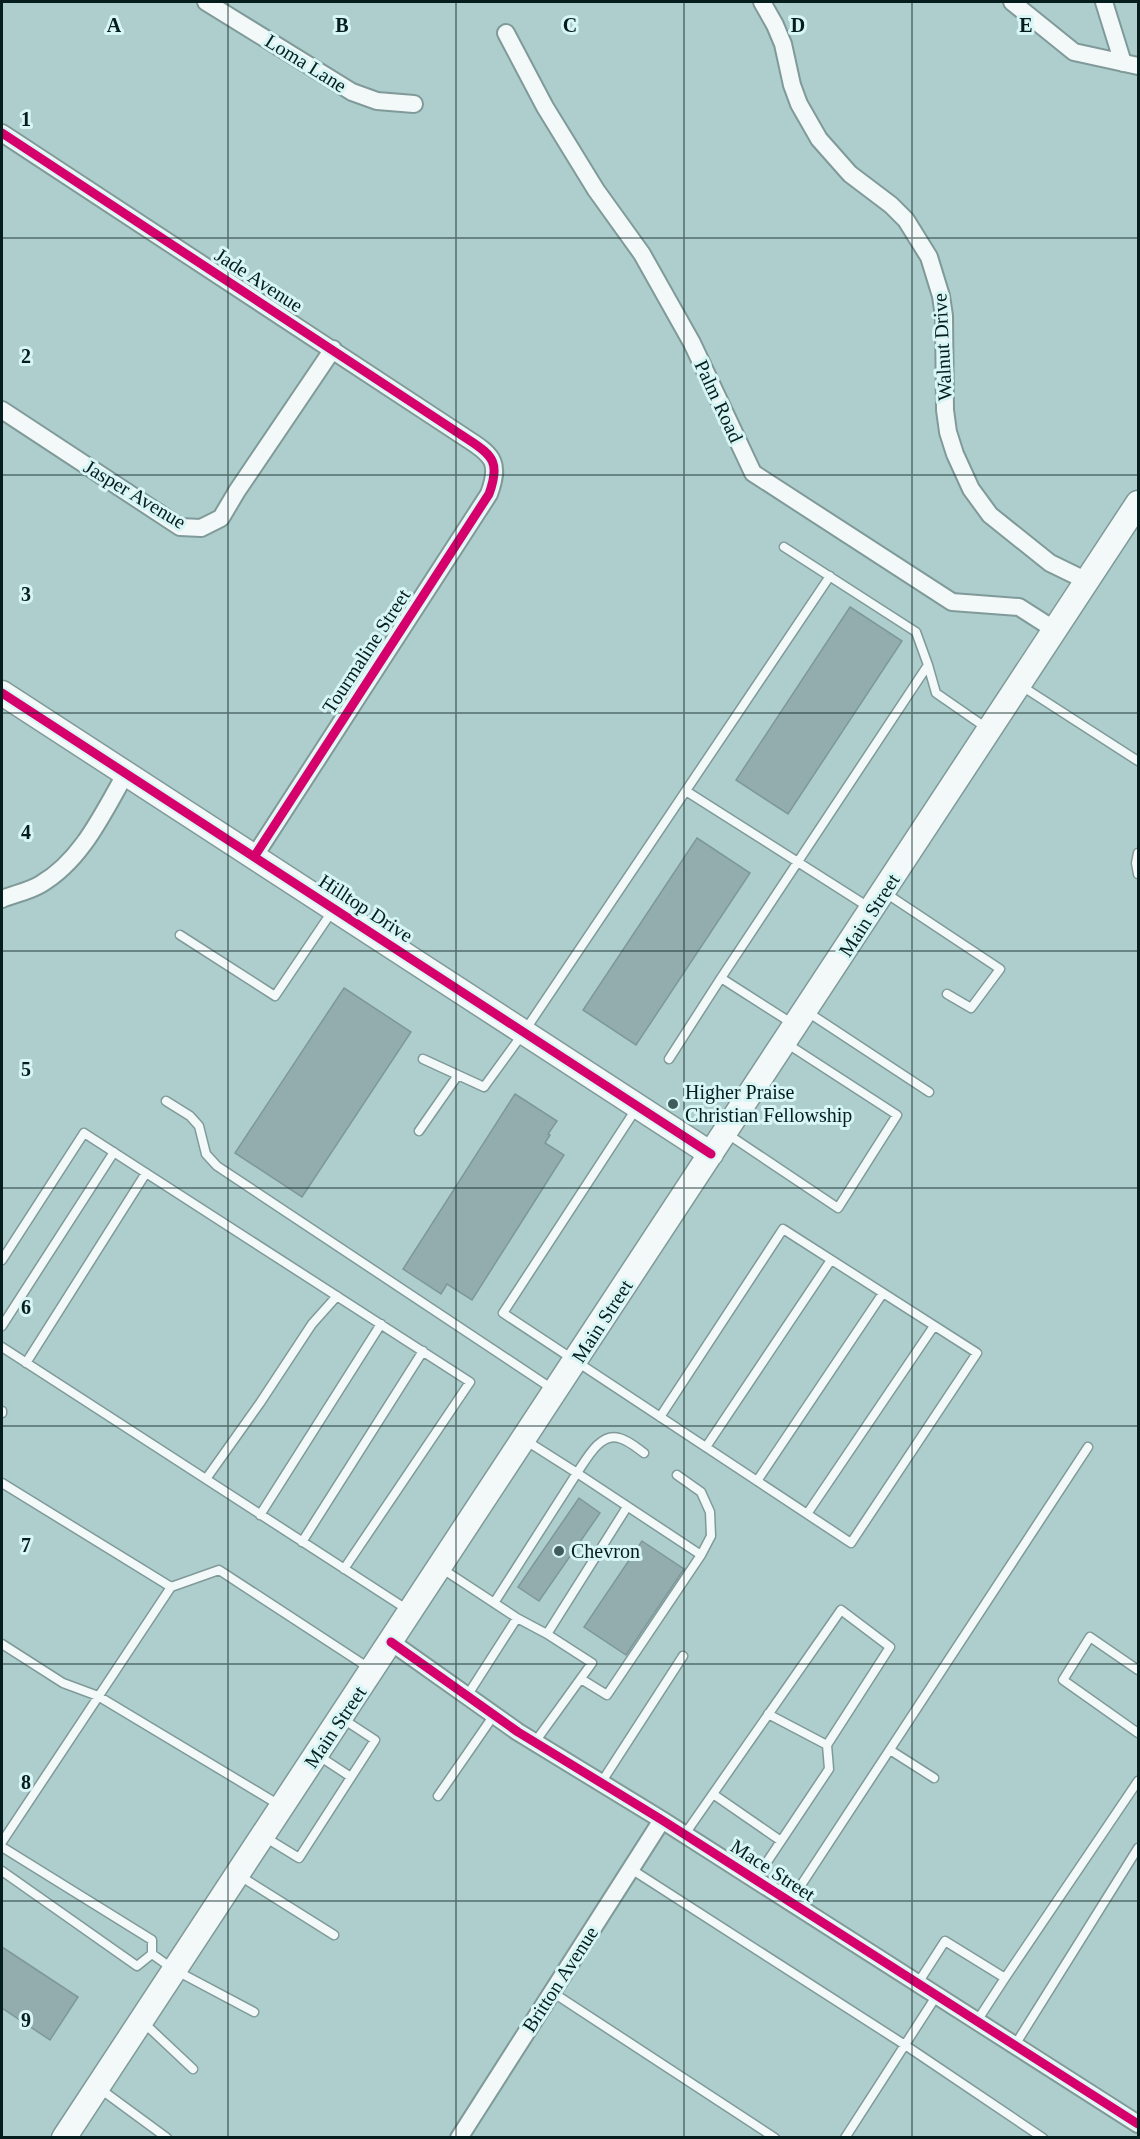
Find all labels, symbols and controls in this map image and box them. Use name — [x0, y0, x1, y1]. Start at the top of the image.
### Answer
text: A — [107, 14, 122, 36]
text: B — [335, 14, 349, 36]
text: C — [563, 14, 577, 36]
text: D — [791, 14, 805, 36]
text: E — [1019, 14, 1033, 36]
street label: Loma Lane — [261, 29, 351, 97]
text: 1 — [21, 108, 31, 130]
street label: Jade Avenue — [211, 244, 307, 317]
street label: Walnut Drive — [928, 292, 956, 401]
text: 2 — [21, 345, 31, 367]
street label: Palm Road — [690, 356, 748, 446]
street label: Jasper Avenue — [80, 455, 190, 534]
text: 3 — [21, 583, 31, 605]
street label: Tourmaline Street — [318, 584, 415, 717]
text: 4 — [21, 821, 31, 843]
street label: Main Street — [834, 869, 904, 960]
street label: Hilltop Drive — [315, 870, 417, 947]
text: 5 — [21, 1058, 31, 1080]
place label: Higher Praise Christian Fellowship — [685, 1081, 852, 1127]
marker: Higher Praise Christian Fellowship — [666, 1097, 680, 1111]
street label: Main Street — [567, 1275, 637, 1366]
text: 6 — [21, 1296, 31, 1318]
text: 7 — [21, 1534, 31, 1556]
place label: Chevron — [571, 1540, 640, 1562]
marker: Chevron — [552, 1544, 566, 1558]
street label: Main Street — [300, 1682, 371, 1772]
text: 8 — [21, 1771, 31, 1793]
street label: Mace Street — [727, 1835, 820, 1906]
street label: Britton Avenue — [518, 1922, 602, 2036]
text: 9 — [21, 2009, 31, 2031]

